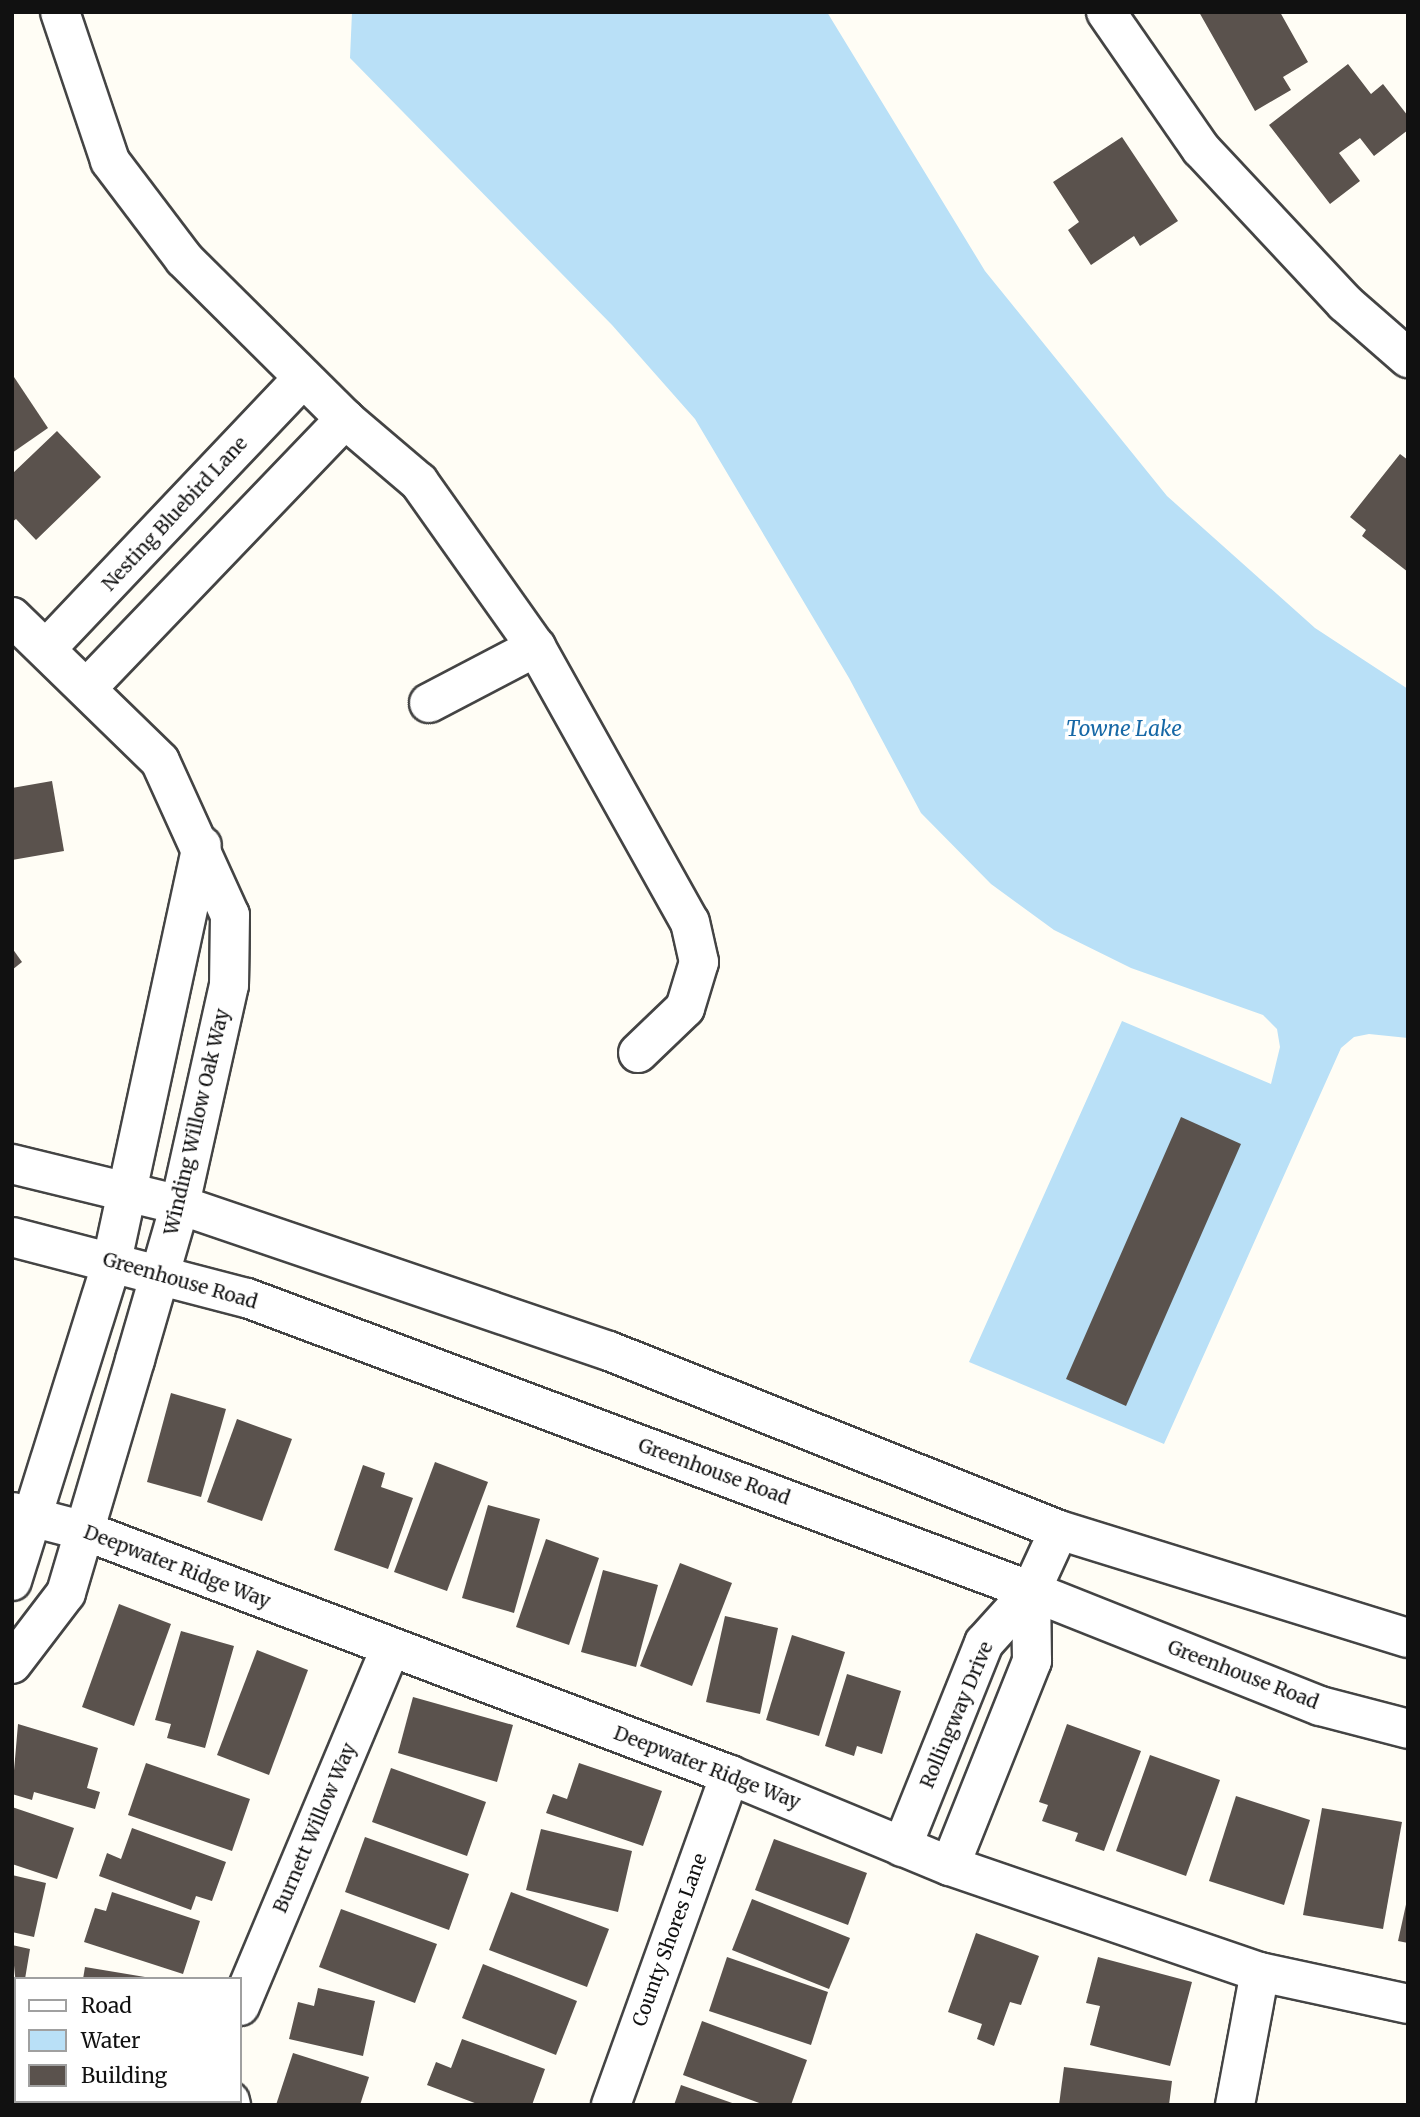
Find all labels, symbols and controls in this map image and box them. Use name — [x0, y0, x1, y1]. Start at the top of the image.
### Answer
street label: Nesting Bluebird Lane — [98, 432, 252, 596]
water label: Towne Lake — [1066, 716, 1182, 742]
street label: Winding Willow Oak Way — [160, 1007, 234, 1237]
street label: Greenhouse Road — [100, 1248, 260, 1314]
street label: Greenhouse Road — [635, 1434, 793, 1510]
street label: Deepwater Ridge Way — [80, 1521, 274, 1613]
street label: Greenhouse Road — [1164, 1636, 1322, 1714]
street label: Rollingway Drive — [916, 1638, 998, 1792]
street label: Deepwater Ridge Way — [610, 1722, 804, 1814]
street label: Burnett Willow Way — [269, 1740, 361, 1916]
street label: County Shores Lane — [628, 1850, 712, 2030]
legend — [14, 1977, 242, 2103]
text: Road — [81, 1992, 132, 2019]
text: Water — [81, 2027, 140, 2054]
text: Building — [81, 2062, 167, 2089]

